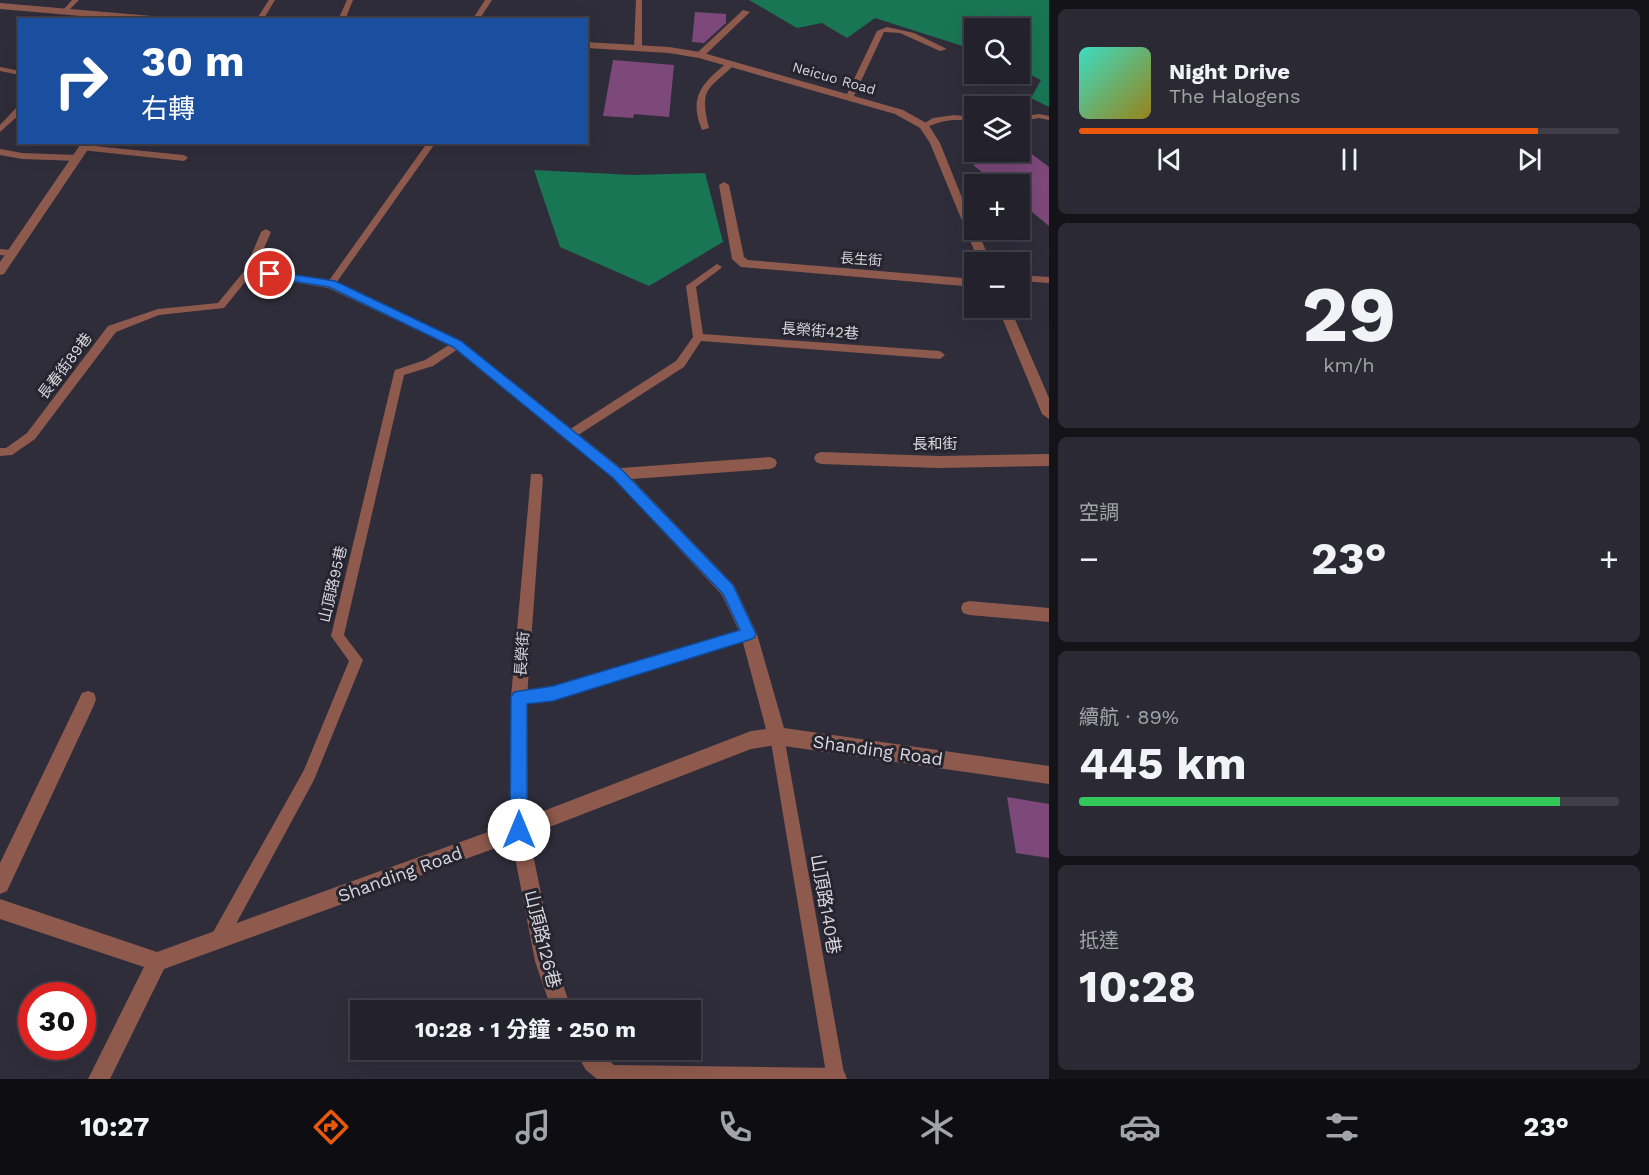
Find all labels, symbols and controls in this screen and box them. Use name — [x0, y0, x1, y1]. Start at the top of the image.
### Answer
map controls — [964, 18, 1030, 318]
button: search — [964, 18, 1030, 84]
text: 30 m — [141, 37, 245, 86]
icon: right — [42, 42, 120, 120]
street label: Neicuo Road — [791, 58, 877, 98]
text: Night Drive — [1169, 59, 1290, 84]
text: The Halogens — [1169, 84, 1301, 108]
text: 右轉 — [141, 93, 195, 125]
button: layers — [964, 96, 1030, 162]
icon: previous — [1153, 143, 1186, 176]
icon: pause — [1333, 143, 1366, 176]
icon: next — [1513, 143, 1546, 176]
button: + — [964, 174, 1030, 240]
pin — [244, 248, 295, 299]
street label: 長生街 — [839, 250, 883, 268]
button: − — [964, 252, 1030, 318]
icon: arrive — [253, 257, 286, 290]
text: 29 — [1302, 268, 1396, 360]
street label: 長榮街42巷 — [781, 319, 859, 343]
street label: 長春街89巷 — [34, 329, 96, 403]
text: km/h — [1323, 353, 1375, 377]
street label: 長和街 — [912, 435, 958, 453]
text: 空調 — [1079, 500, 1119, 524]
text: 23° — [1311, 532, 1387, 585]
text: − — [1079, 539, 1099, 578]
text: + — [1599, 539, 1619, 578]
street label: 山頂路95巷 — [315, 544, 351, 624]
street label: 長榮街 — [511, 631, 533, 677]
text: 續航 · 89% — [1079, 705, 1179, 729]
street label: Shanding Road — [812, 730, 944, 770]
text: 445 km — [1079, 737, 1247, 790]
position arrow — [487, 798, 551, 862]
street label: Shanding Road — [335, 842, 465, 906]
street label: 山頂路140巷 — [807, 852, 845, 956]
street label: 山頂路126巷 — [521, 888, 565, 990]
text: 抵達 — [1079, 928, 1119, 952]
text: 10:28 — [1079, 960, 1196, 1013]
speed limit sign: 30 — [18, 982, 96, 1060]
text: 10:28 · 1 分鐘 · 250 m — [415, 1017, 636, 1042]
icon: directions — [310, 1106, 352, 1148]
icon: music — [512, 1106, 554, 1148]
icon: phone — [714, 1106, 756, 1148]
icon: climate — [916, 1106, 958, 1148]
icon: car — [1119, 1106, 1161, 1148]
icon: filters — [1321, 1106, 1363, 1148]
text: 10:27 — [80, 1111, 149, 1143]
text: 23° — [1523, 1111, 1569, 1143]

